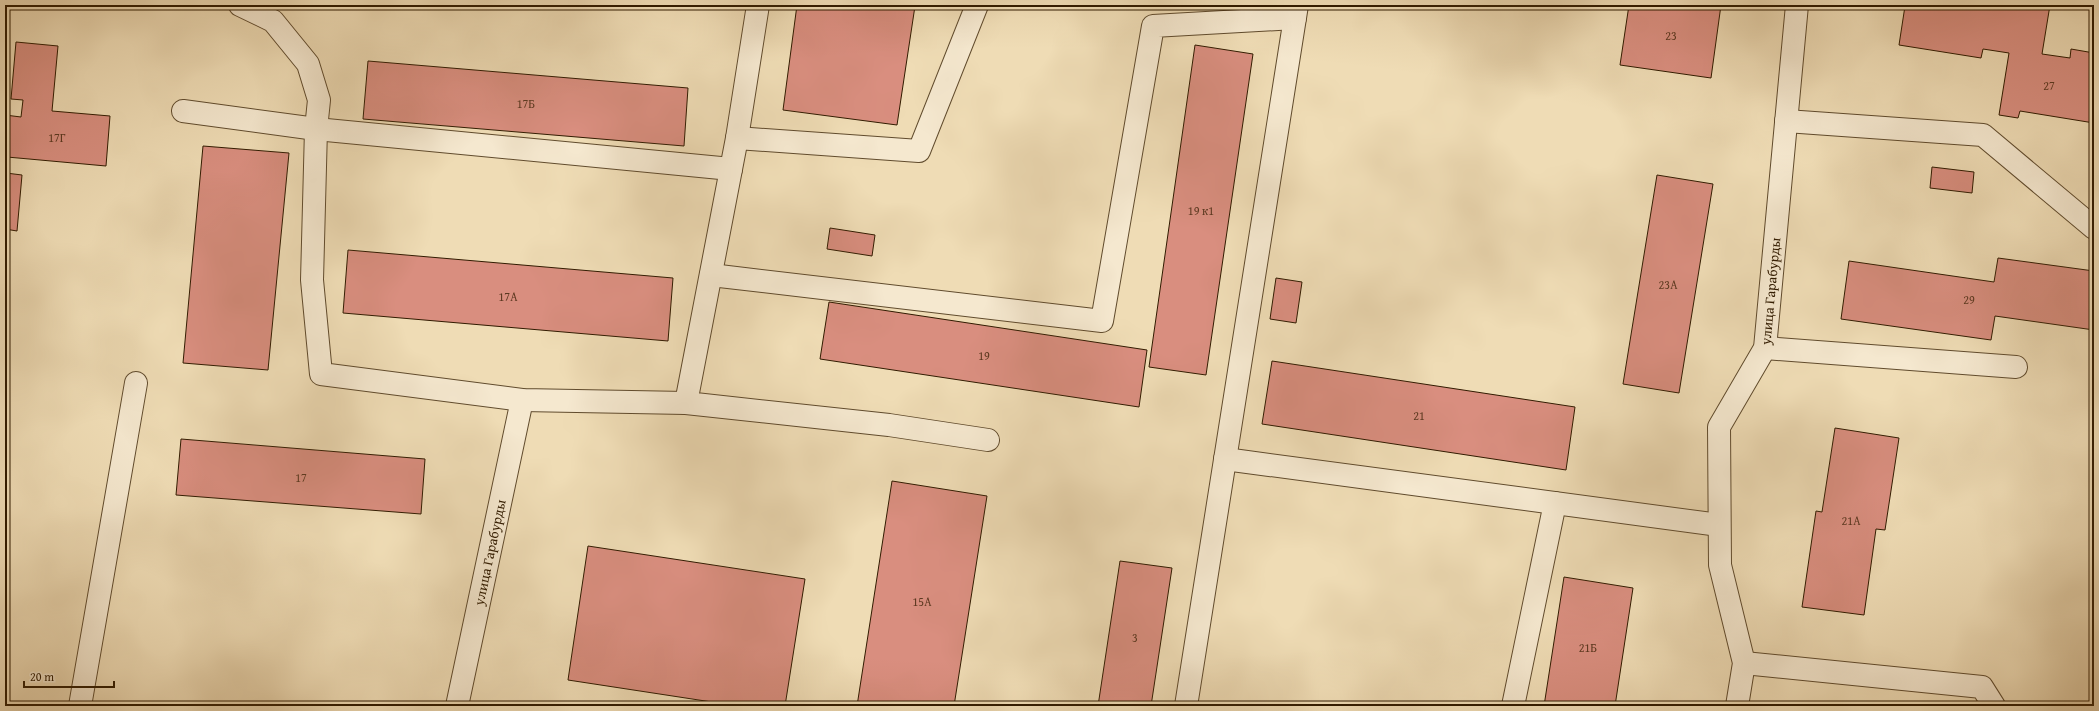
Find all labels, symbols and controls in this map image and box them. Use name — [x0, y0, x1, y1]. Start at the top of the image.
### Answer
house number: 23 — [1665, 27, 1677, 44]
house number: 27 — [2043, 77, 2055, 94]
house number: 17Б — [517, 95, 535, 112]
house number: 17Г — [48, 129, 66, 146]
house number: 19 к1 — [1188, 202, 1214, 219]
street label: улица Гарабурды — [1755, 236, 1785, 347]
house number: 23А — [1659, 276, 1678, 293]
house number: 17А — [499, 288, 518, 305]
house number: 29 — [1963, 291, 1975, 308]
house number: 19 — [978, 347, 990, 364]
house number: 21 — [1413, 407, 1425, 424]
house number: 17 — [295, 469, 307, 486]
street label: улица Гарабурды — [468, 497, 511, 608]
house number: 21А — [1842, 512, 1861, 529]
house number: 15А — [913, 593, 932, 610]
house number: 3 — [1132, 629, 1138, 646]
house number: 21Б — [1579, 639, 1597, 656]
scale bar — [24, 663, 114, 689]
text: 20 m — [30, 668, 54, 685]

